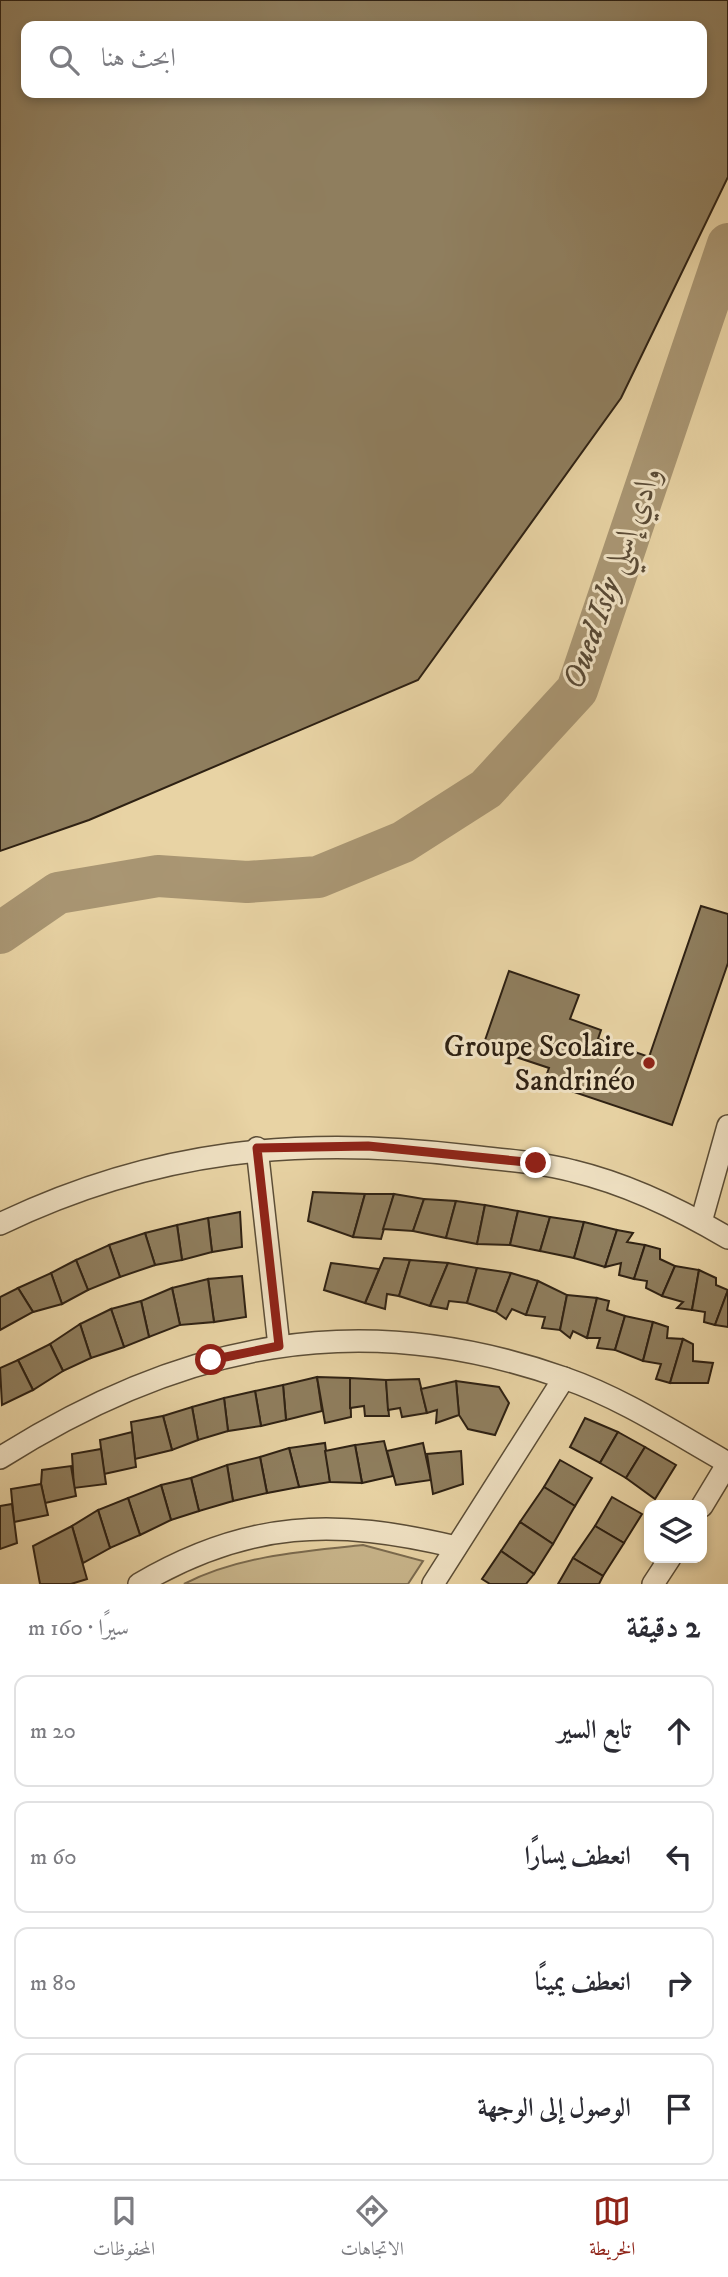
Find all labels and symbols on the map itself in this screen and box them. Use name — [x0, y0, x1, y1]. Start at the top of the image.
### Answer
water label: Oued Isly وادي إسلي — [554, 461, 680, 698]
place label: Groupe Scolaire Sandrinéo — [444, 1029, 635, 1100]
marker: Groupe Scolaire Sandrinéo — [641, 1055, 657, 1071]
route end — [520, 1147, 551, 1178]
route start — [195, 1344, 226, 1375]

